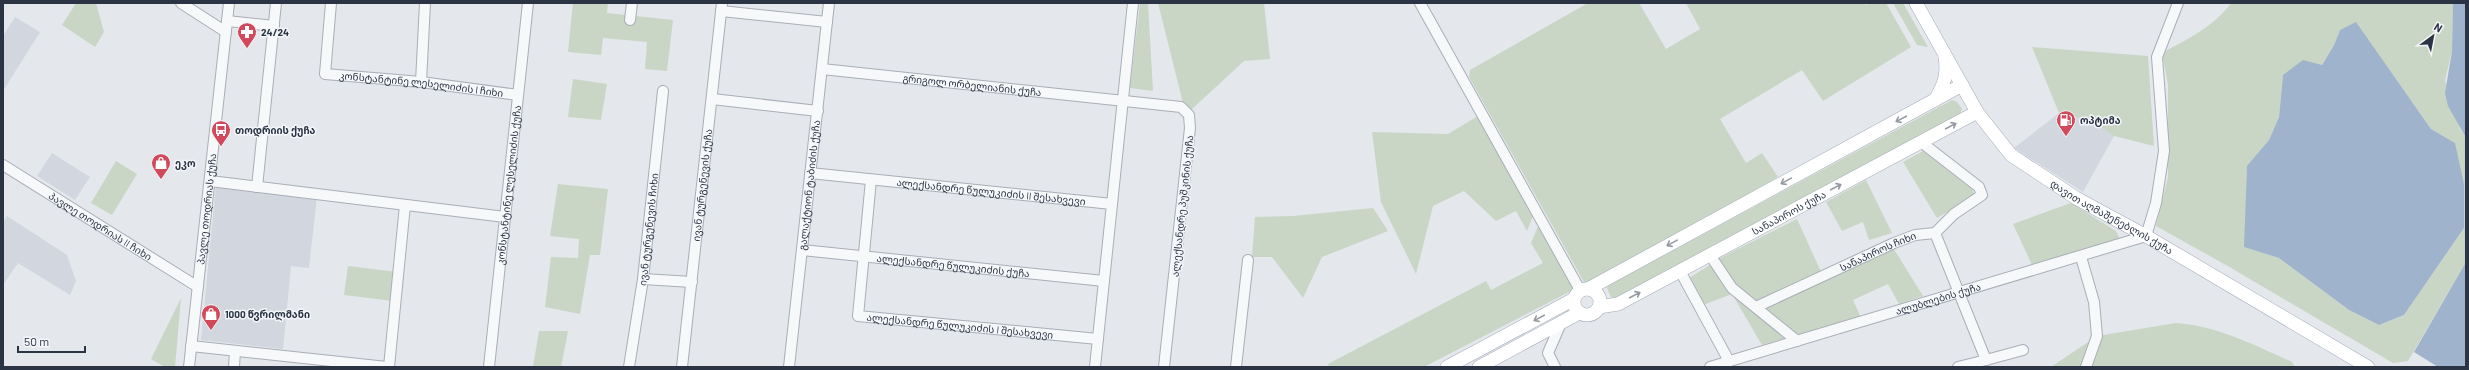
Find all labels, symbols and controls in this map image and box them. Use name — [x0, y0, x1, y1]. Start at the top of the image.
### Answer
north arrow — [2413, 16, 2453, 56]
text: N — [2432, 20, 2445, 35]
pharmacy icon: 24/24 — [236, 21, 258, 49]
place label: 24/24 — [261, 26, 289, 38]
street label: კონსტანტინე ლესელიძის I ჩიხი — [338, 69, 504, 99]
street label: გრიგოლ ორბელიანის ქუჩა — [902, 72, 1042, 98]
street label: კონსტანტინე ლესელიძის ქუჩა — [494, 105, 523, 266]
fuel station icon: ოპტიმა — [2055, 109, 2077, 137]
place label: ოპტიმა — [2080, 114, 2121, 127]
one-way arrow — [1895, 115, 1907, 123]
bus stop icon: თოდრიის ქუჩა — [210, 119, 232, 147]
street label: გალაქტიონ ტაბიძის ქუჩა — [796, 119, 822, 251]
one-way arrow — [1945, 121, 1957, 129]
place label: თოდრიის ქუჩა — [235, 124, 316, 137]
street label: ივან ტურგენევის ქუჩა — [690, 128, 714, 242]
street label: ალექსანდრე პუშკინის ქუჩა — [1169, 134, 1196, 278]
shop icon: ეკო — [150, 152, 172, 180]
street label: პავლე თოდრიას ქუჩა — [194, 153, 218, 265]
place label: ეკო — [175, 157, 196, 170]
street label: ივან ტურგენევის ჩიხი — [636, 172, 660, 287]
street label: ალექსანდრე წულუკიძის II შესახვევი — [896, 176, 1086, 208]
one-way arrow — [1780, 177, 1792, 185]
street label: დავით აღმაშენებლის ქუჩა — [2048, 177, 2175, 257]
one-way arrow — [1830, 183, 1842, 190]
street label: სანაპიროს ქუჩა — [1750, 188, 1828, 237]
street label: პავლე თოდრიას II ჩიხი — [47, 189, 154, 263]
street label: სანაპიროს ჩიხი — [1838, 229, 1918, 273]
one-way arrow — [1666, 240, 1678, 247]
street label: ალექსანდრე წულუკიძის ქუჩა — [876, 252, 1030, 279]
street label: ალუბლების ქუჩა — [1894, 280, 1982, 317]
one-way arrow — [1629, 291, 1641, 298]
shop icon: 1000 წვრილმანი — [200, 303, 222, 331]
place label: 1000 წვრილმანი — [225, 308, 310, 321]
street label: ალექსანდრე წულუკიძის I შესახვევი — [866, 311, 1054, 341]
one-way arrow — [1533, 314, 1545, 322]
scale bar — [18, 328, 85, 354]
text: 50 m — [24, 334, 49, 348]

